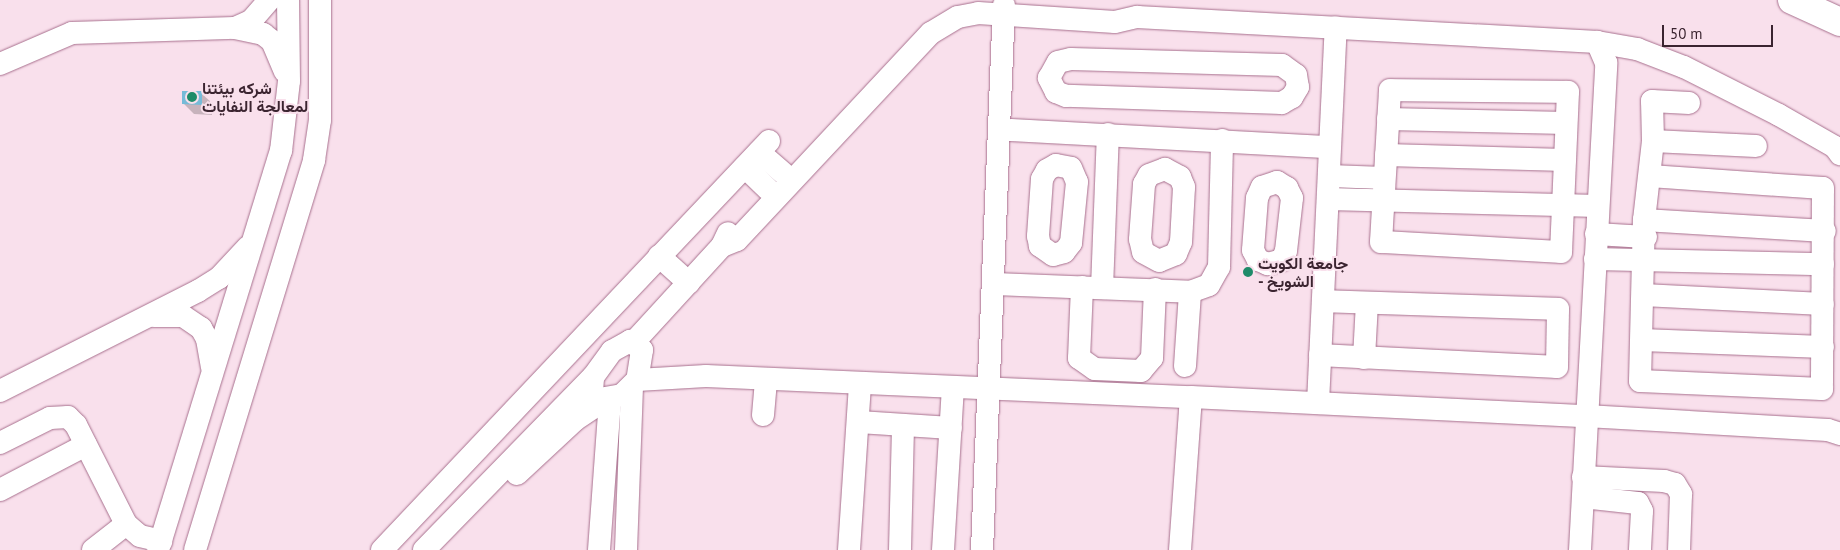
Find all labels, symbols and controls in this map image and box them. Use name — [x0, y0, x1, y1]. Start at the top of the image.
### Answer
scale bar — [1665, 15, 1776, 47]
text: 50 m — [1670, 24, 1703, 43]
place label: شركه بيئتنا لمعالجة النفايات — [202, 78, 308, 116]
marker: شركه بيئتنا لمعالجة النفايات — [186, 91, 198, 103]
place label: جامعة الكويت - الشويخ — [1258, 253, 1348, 291]
marker: جامعة الكويت - الشويخ — [1242, 266, 1254, 278]

